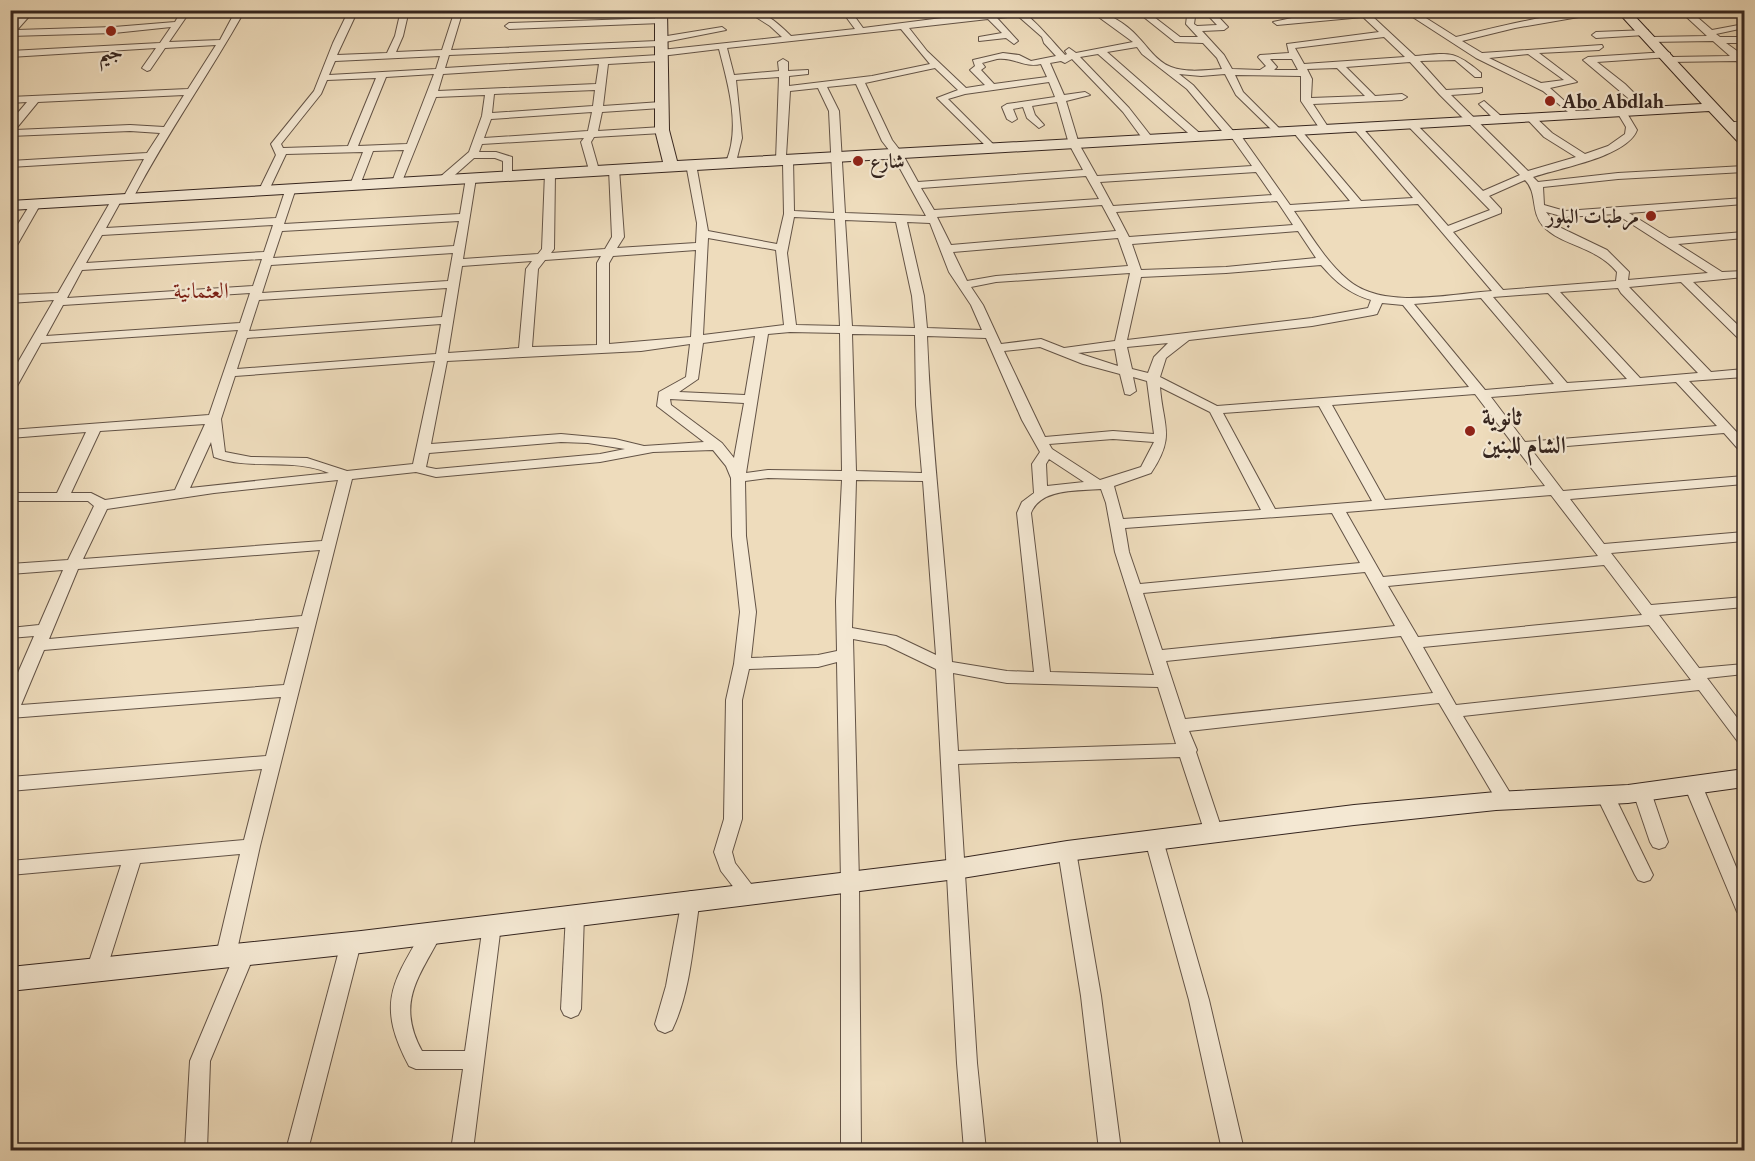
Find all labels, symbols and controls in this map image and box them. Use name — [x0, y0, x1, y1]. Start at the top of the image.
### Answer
marker: جيم — [104, 24, 118, 38]
place label: جيم — [99, 39, 123, 72]
place label: Abo Abdlah — [1561, 88, 1664, 114]
marker: Abo Abdlah — [1543, 94, 1557, 108]
place label: شارع — [870, 148, 905, 178]
marker: شارع — [851, 154, 865, 168]
place label: مرطبات البلور — [1544, 203, 1639, 231]
marker: مرطبات البلور — [1644, 209, 1658, 223]
district label: العثمانية — [173, 276, 229, 305]
place label: ثانوية الشام للبنين — [1482, 401, 1566, 466]
marker: ثانوية الشام للبنين — [1463, 424, 1477, 438]

